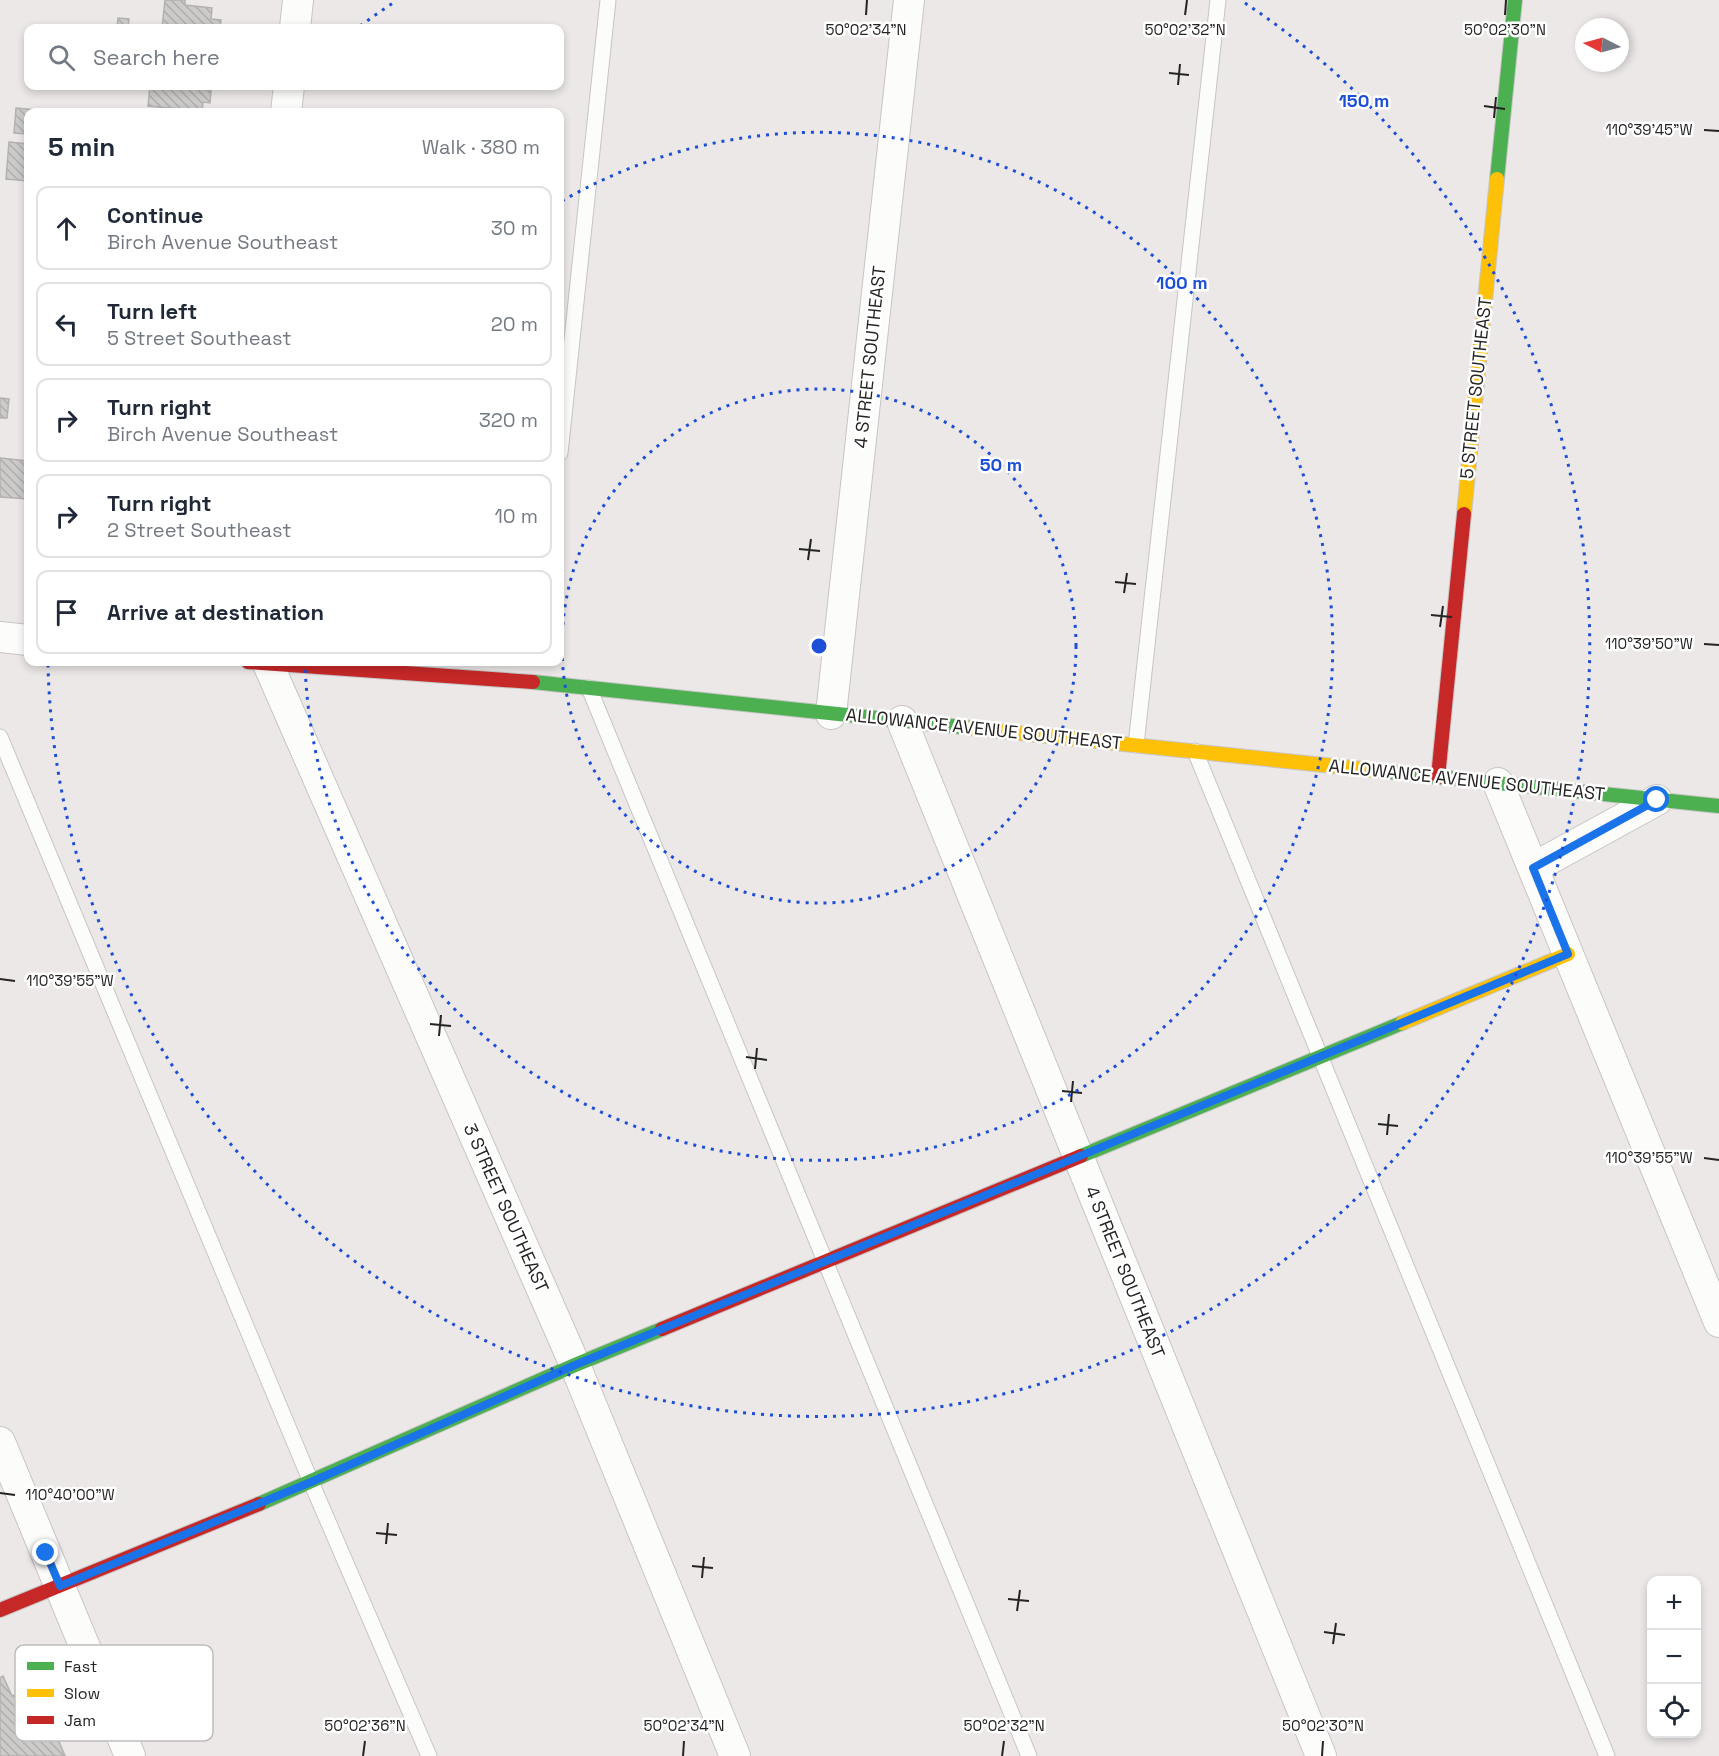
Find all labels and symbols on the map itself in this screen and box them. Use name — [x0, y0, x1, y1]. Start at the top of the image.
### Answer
north arrow — [1575, 18, 1629, 72]
text: 50°02'34"N — [826, 20, 906, 39]
text: 50°02'32"N — [1144, 20, 1226, 39]
text: 50°02'30"N — [1464, 20, 1546, 39]
text: 150 m — [1339, 89, 1389, 112]
text: 110°39'45"W — [1605, 120, 1693, 139]
street label: 4 STREET SOUTHEAST — [848, 264, 891, 449]
text: 100 m — [1156, 271, 1208, 294]
street label: 5 STREET SOUTHEAST — [1455, 295, 1497, 480]
text: 50 m — [980, 453, 1022, 476]
text: 110°39'50"W — [1605, 634, 1693, 653]
centre of rings — [809, 636, 829, 656]
street label: ALLOWANCE AVENUE SOUTHEAST — [845, 703, 1124, 754]
street label: ALLOWANCE AVENUE SOUTHEAST — [1328, 754, 1607, 805]
route start — [1643, 786, 1669, 812]
text: 110°39'55"W — [26, 971, 114, 990]
street label: 3 STREET SOUTHEAST — [459, 1120, 554, 1296]
text: 110°39'55"W — [1605, 1148, 1693, 1167]
street label: 4 STREET SOUTHEAST — [1080, 1183, 1171, 1361]
text: 110°40'00"W — [25, 1485, 115, 1504]
route end — [32, 1539, 58, 1565]
legend — [15, 1645, 213, 1741]
text: Fast — [64, 1656, 97, 1677]
text: Slow — [64, 1683, 100, 1704]
text: Jam — [64, 1710, 96, 1731]
text: 50°02'36"N — [324, 1716, 406, 1735]
text: 50°02'34"N — [644, 1716, 724, 1735]
text: 50°02'32"N — [963, 1716, 1045, 1735]
text: 50°02'30"N — [1282, 1716, 1364, 1735]

